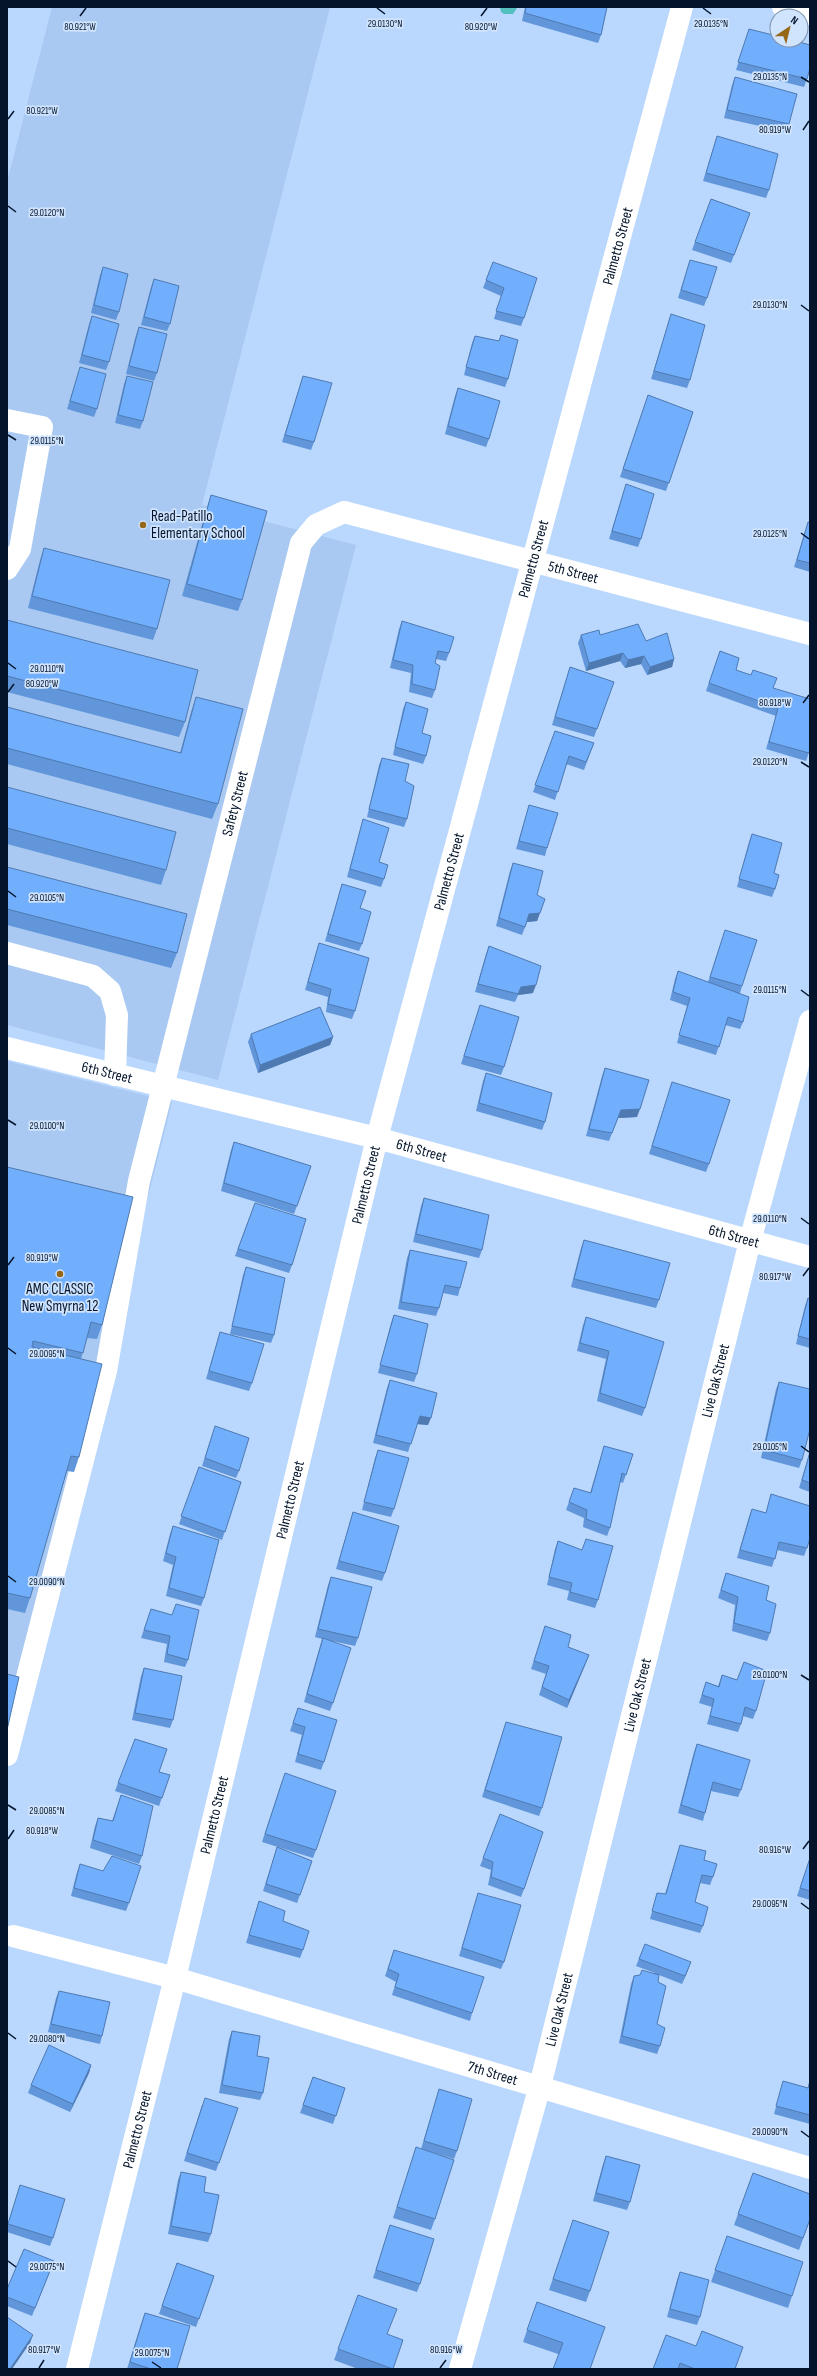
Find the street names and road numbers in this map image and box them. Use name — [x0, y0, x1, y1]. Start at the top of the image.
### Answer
street label: Palmetto Street — [598, 205, 637, 287]
street label: Palmetto Street — [514, 517, 553, 600]
street label: 5th Street — [546, 556, 601, 588]
street label: Safety Street — [217, 768, 252, 838]
street label: Palmetto Street — [429, 830, 469, 913]
street label: 6th Street — [80, 1057, 135, 1088]
street label: 6th Street — [394, 1134, 449, 1166]
street label: Palmetto Street — [347, 1143, 384, 1226]
street label: 6th Street — [707, 1220, 762, 1252]
street label: Live Oak Street — [697, 1341, 734, 1419]
street label: Palmetto Street — [271, 1458, 309, 1541]
street label: Live Oak Street — [619, 1656, 656, 1734]
street label: Palmetto Street — [196, 1773, 233, 1856]
street label: Live Oak Street — [541, 1970, 577, 2048]
street label: 7th Street — [465, 2057, 520, 2090]
street label: Palmetto Street — [118, 2088, 156, 2170]

